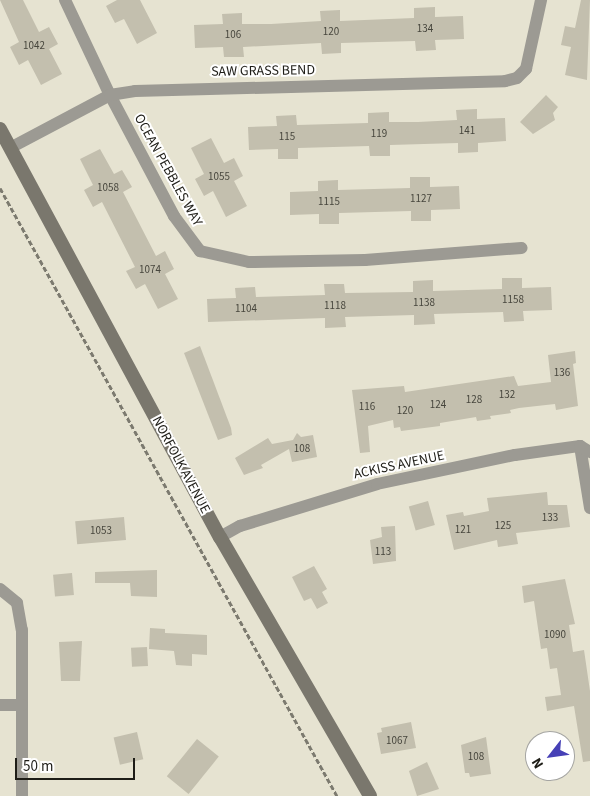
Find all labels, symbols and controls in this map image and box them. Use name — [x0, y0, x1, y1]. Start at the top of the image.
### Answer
house number: 134 — [417, 22, 433, 36]
house number: 120 — [323, 25, 339, 39]
house number: 106 — [225, 28, 241, 42]
house number: 1042 — [23, 39, 45, 53]
street label: SAW GRASS BEND — [211, 62, 315, 80]
street label: OCEAN PEBBLES WAY — [130, 111, 206, 229]
house number: 141 — [459, 124, 475, 138]
house number: 119 — [371, 127, 387, 141]
house number: 115 — [279, 130, 295, 144]
house number: 1055 — [208, 170, 230, 184]
house number: 1058 — [97, 181, 119, 195]
house number: 1127 — [410, 192, 432, 206]
house number: 1115 — [318, 195, 340, 209]
house number: 1074 — [139, 263, 161, 277]
house number: 1158 — [502, 293, 524, 307]
house number: 1138 — [413, 296, 435, 310]
house number: 1118 — [324, 299, 346, 313]
house number: 1104 — [235, 302, 257, 316]
house number: 136 — [554, 366, 570, 380]
house number: 132 — [499, 388, 515, 402]
house number: 128 — [466, 393, 482, 407]
house number: 124 — [430, 398, 446, 412]
house number: 116 — [359, 400, 375, 414]
house number: 120 — [397, 404, 413, 418]
street label: NORFOLK AVENUE — [148, 414, 214, 516]
house number: 108 — [294, 442, 310, 456]
street label: ACKISS AVENUE — [352, 447, 446, 483]
house number: 133 — [542, 511, 558, 525]
house number: 125 — [495, 519, 511, 533]
house number: 121 — [455, 523, 471, 537]
house number: 1053 — [90, 524, 112, 538]
house number: 113 — [375, 545, 391, 559]
house number: 1090 — [544, 628, 566, 642]
north arrow — [525, 731, 575, 781]
house number: 1067 — [386, 734, 408, 748]
scale bar — [18, 748, 138, 780]
house number: 108 — [468, 750, 484, 764]
text: N — [527, 754, 549, 772]
text: 50 m — [23, 756, 53, 777]

